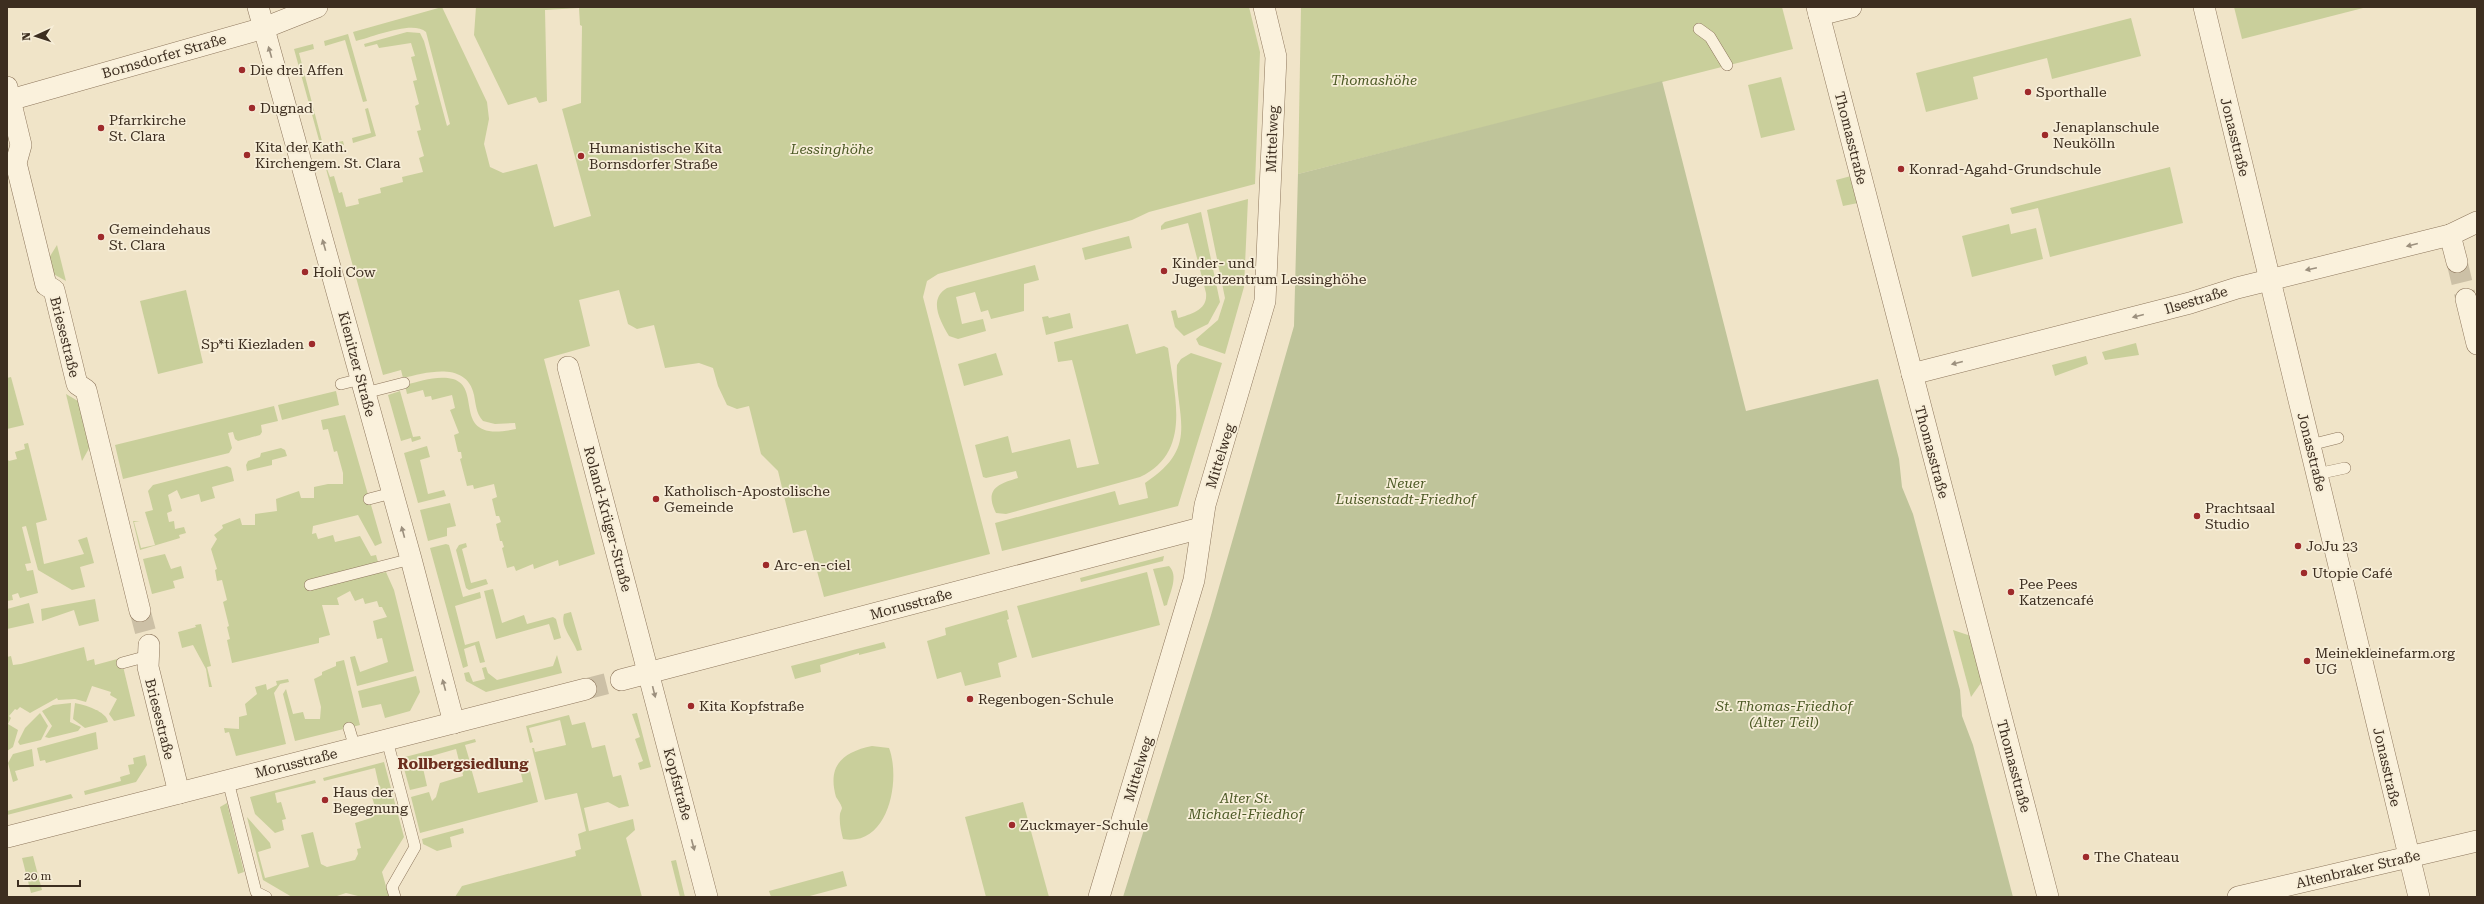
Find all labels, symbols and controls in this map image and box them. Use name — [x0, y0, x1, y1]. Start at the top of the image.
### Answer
north arrow — [16, 16, 56, 56]
text: N — [20, 31, 33, 41]
street label: Bornsdorfer Straße — [100, 31, 228, 81]
one-way arrow — [267, 46, 273, 58]
place label: Die drei Affen — [250, 62, 343, 78]
marker: Die drei Affen — [237, 65, 247, 75]
park label: Thomashöhe — [1331, 72, 1417, 88]
place label: Sporthalle — [2036, 84, 2107, 100]
marker: Sporthalle — [2023, 87, 2033, 97]
street label: Thomasstraße — [1832, 90, 1870, 187]
street label: Jonasstraße — [2217, 96, 2253, 179]
place label: Dugnad — [260, 100, 313, 116]
marker: Dugnad — [247, 103, 257, 113]
street label: Mittelweg — [1263, 105, 1281, 173]
place label: Pfarrkirche St. Clara — [109, 112, 186, 144]
place label: Jenaplanschule Neukölln — [2053, 119, 2159, 151]
marker: Pfarrkirche St. Clara — [96, 123, 106, 133]
marker: Jenaplanschule Neukölln — [2040, 130, 2050, 140]
place label: Kita der Kath. Kirchengem. St. Clara — [255, 139, 401, 171]
place label: Humanistische Kita Bornsdorfer Straße — [589, 140, 722, 172]
park label: Lessinghöhe — [790, 141, 873, 157]
marker: Kita der Kath. Kirchengem. St. Clara — [242, 150, 252, 160]
marker: Humanistische Kita Bornsdorfer Straße — [576, 151, 586, 161]
place label: Konrad-Agahd-Grundschule — [1909, 161, 2101, 177]
marker: Konrad-Agahd-Grundschule — [1896, 164, 1906, 174]
place label: Gemeindehaus St. Clara — [109, 221, 211, 253]
marker: Gemeindehaus St. Clara — [96, 232, 106, 242]
one-way arrow — [321, 239, 327, 251]
one-way arrow — [2406, 242, 2418, 248]
place label: Kinder- und Jugendzentrum Lessinghöhe — [1172, 255, 1367, 287]
place label: Holi Cow — [313, 264, 376, 280]
marker: Kinder- und Jugendzentrum Lessinghöhe — [1159, 266, 1169, 276]
marker: Holi Cow — [300, 267, 310, 277]
one-way arrow — [2305, 267, 2317, 273]
street label: Ilsestraße — [2162, 283, 2230, 317]
street label: Briesestraße — [47, 295, 83, 380]
street label: Kienitzer Straße — [335, 310, 379, 419]
one-way arrow — [2132, 314, 2145, 320]
place label: Sp*ti Kiezladen — [201, 336, 304, 352]
marker: Sp*ti Kiezladen — [307, 339, 317, 349]
one-way arrow — [1951, 360, 1963, 366]
street label: Thomasstraße — [1912, 404, 1952, 500]
street label: Jonasstraße — [2294, 411, 2330, 494]
street label: Mittelweg — [1203, 422, 1237, 490]
street label: Roland-Krüger-Straße — [581, 445, 635, 594]
park label: Neuer Luisenstadt-Friedhof — [1335, 475, 1478, 507]
place label: Katholisch-Apostolische Gemeinde — [664, 483, 830, 515]
marker: Katholisch-Apostolische Gemeinde — [651, 494, 661, 504]
place label: Prachtsaal Studio — [2205, 500, 2276, 532]
marker: Prachtsaal Studio — [2192, 511, 2202, 521]
one-way arrow — [400, 526, 406, 538]
place label: JoJu 23 — [2306, 538, 2358, 554]
marker: JoJu 23 — [2293, 541, 2303, 551]
place label: Arc-en-ciel — [774, 557, 851, 573]
marker: Arc-en-ciel — [761, 560, 771, 570]
place label: Utopie Café — [2312, 565, 2393, 581]
marker: Utopie Café — [2299, 568, 2309, 578]
place label: Pee Pees Katzencafé — [2019, 576, 2094, 608]
street label: Morusstraße — [868, 585, 954, 623]
marker: Pee Pees Katzencafé — [2006, 587, 2016, 597]
place label: Meinekleinefarm.org UG — [2315, 645, 2455, 677]
marker: Meinekleinefarm.org UG — [2302, 656, 2312, 666]
street label: Briesestraße — [142, 677, 178, 762]
one-way arrow — [441, 679, 447, 691]
one-way arrow — [651, 686, 657, 698]
place label: Regenbogen-Schule — [978, 691, 1114, 707]
marker: Regenbogen-Schule — [965, 694, 975, 704]
place label: Kita Kopfstraße — [699, 698, 805, 714]
park label: St. Thomas-Friedhof (Alter Teil) — [1714, 698, 1854, 730]
marker: Kita Kopfstraße — [686, 701, 696, 711]
street label: Thomasstraße — [1994, 718, 2034, 814]
street label: Jonasstraße — [2370, 726, 2404, 809]
street label: Mittelweg — [1121, 735, 1155, 803]
street label: Morusstraße — [253, 745, 339, 781]
street label: Kopfstraße — [661, 746, 695, 822]
district label: Rollbergsiedlung — [398, 755, 529, 773]
place label: Haus der Begegnung — [333, 784, 408, 816]
park label: Alter St. Michael-Friedhof — [1187, 790, 1305, 822]
marker: Haus der Begegnung — [320, 795, 330, 805]
place label: Zuckmayer-Schule — [1020, 817, 1149, 833]
marker: Zuckmayer-Schule — [1007, 820, 1017, 830]
one-way arrow — [691, 839, 697, 851]
street label: Altenbraker Straße — [2294, 847, 2422, 891]
place label: The Chateau — [2094, 849, 2179, 865]
marker: The Chateau — [2081, 852, 2091, 862]
scale bar — [18, 862, 80, 888]
text: 20 m — [24, 869, 51, 883]

